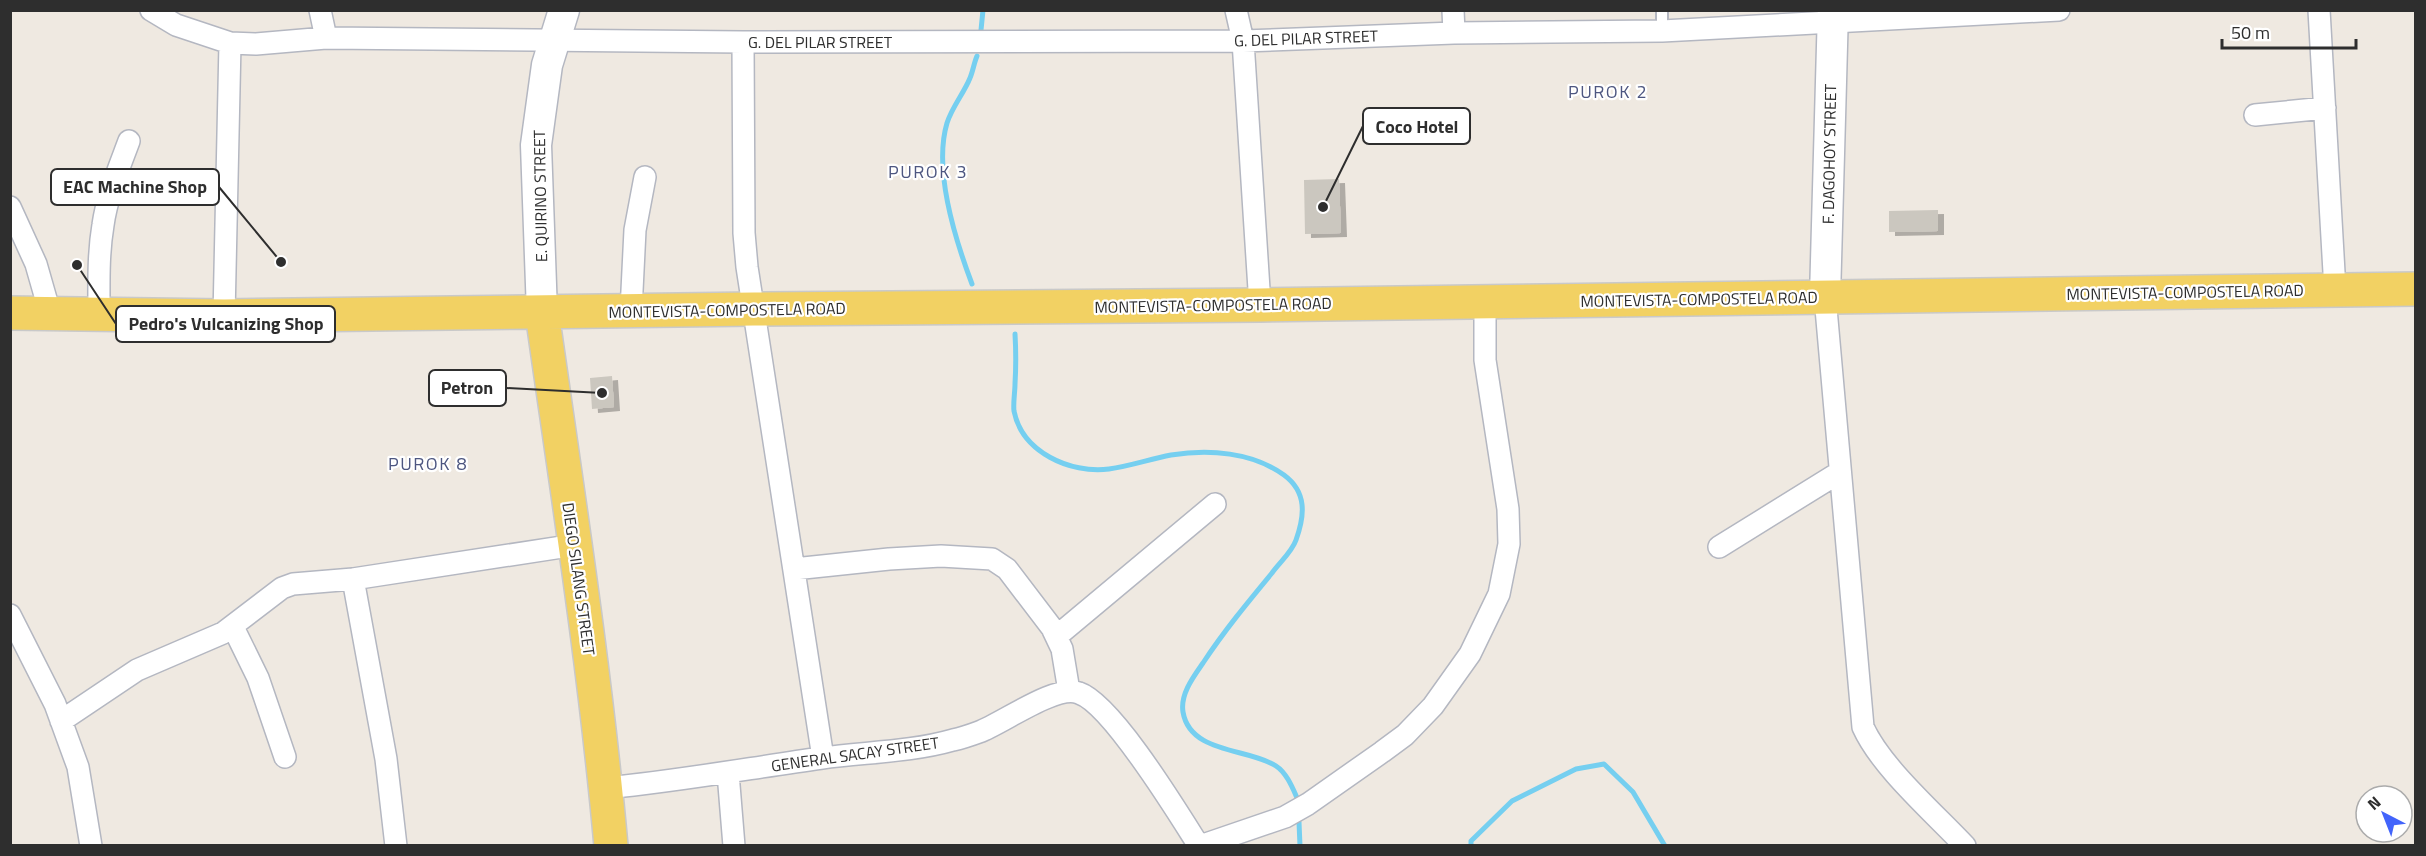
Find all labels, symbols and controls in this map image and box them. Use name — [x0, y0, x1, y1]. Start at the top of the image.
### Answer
scale bar — [2222, 12, 2356, 50]
text: 50 m — [2231, 19, 2270, 46]
street label: G. DEL PILAR STREET — [1234, 23, 1379, 53]
street label: G. DEL PILAR STREET — [748, 30, 893, 54]
district label: PUROK 2 — [1568, 78, 1648, 105]
street label: F. DAGOHOY STREET — [1816, 83, 1842, 224]
callout: Coco Hotel — [1363, 108, 1470, 144]
text: Coco Hotel — [1376, 113, 1458, 140]
street label: E. QUIRINO STREET — [527, 129, 553, 262]
district label: PUROK 3 — [888, 158, 968, 185]
callout: EAC Machine Shop — [51, 169, 219, 205]
text: EAC Machine Shop — [63, 173, 207, 200]
street label: MONTEVISTA-COMPOSTELA ROAD — [2066, 278, 2304, 306]
street label: MONTEVISTA-COMPOSTELA ROAD — [1580, 285, 1818, 313]
street label: MONTEVISTA-COMPOSTELA ROAD — [1094, 291, 1332, 319]
street label: MONTEVISTA-COMPOSTELA ROAD — [608, 296, 846, 324]
callout: Pedro's Vulcanizing Shop — [116, 306, 335, 342]
text: Pedro's Vulcanizing Shop — [128, 310, 324, 337]
callout: Petron — [429, 370, 506, 406]
text: Petron — [441, 374, 493, 401]
district label: PUROK 8 — [388, 450, 468, 477]
street label: DIEGO SILANG STREET — [556, 501, 602, 657]
street label: GENERAL SACAY STREET — [769, 730, 941, 778]
north arrow — [2354, 784, 2414, 844]
text: N — [2362, 790, 2386, 815]

